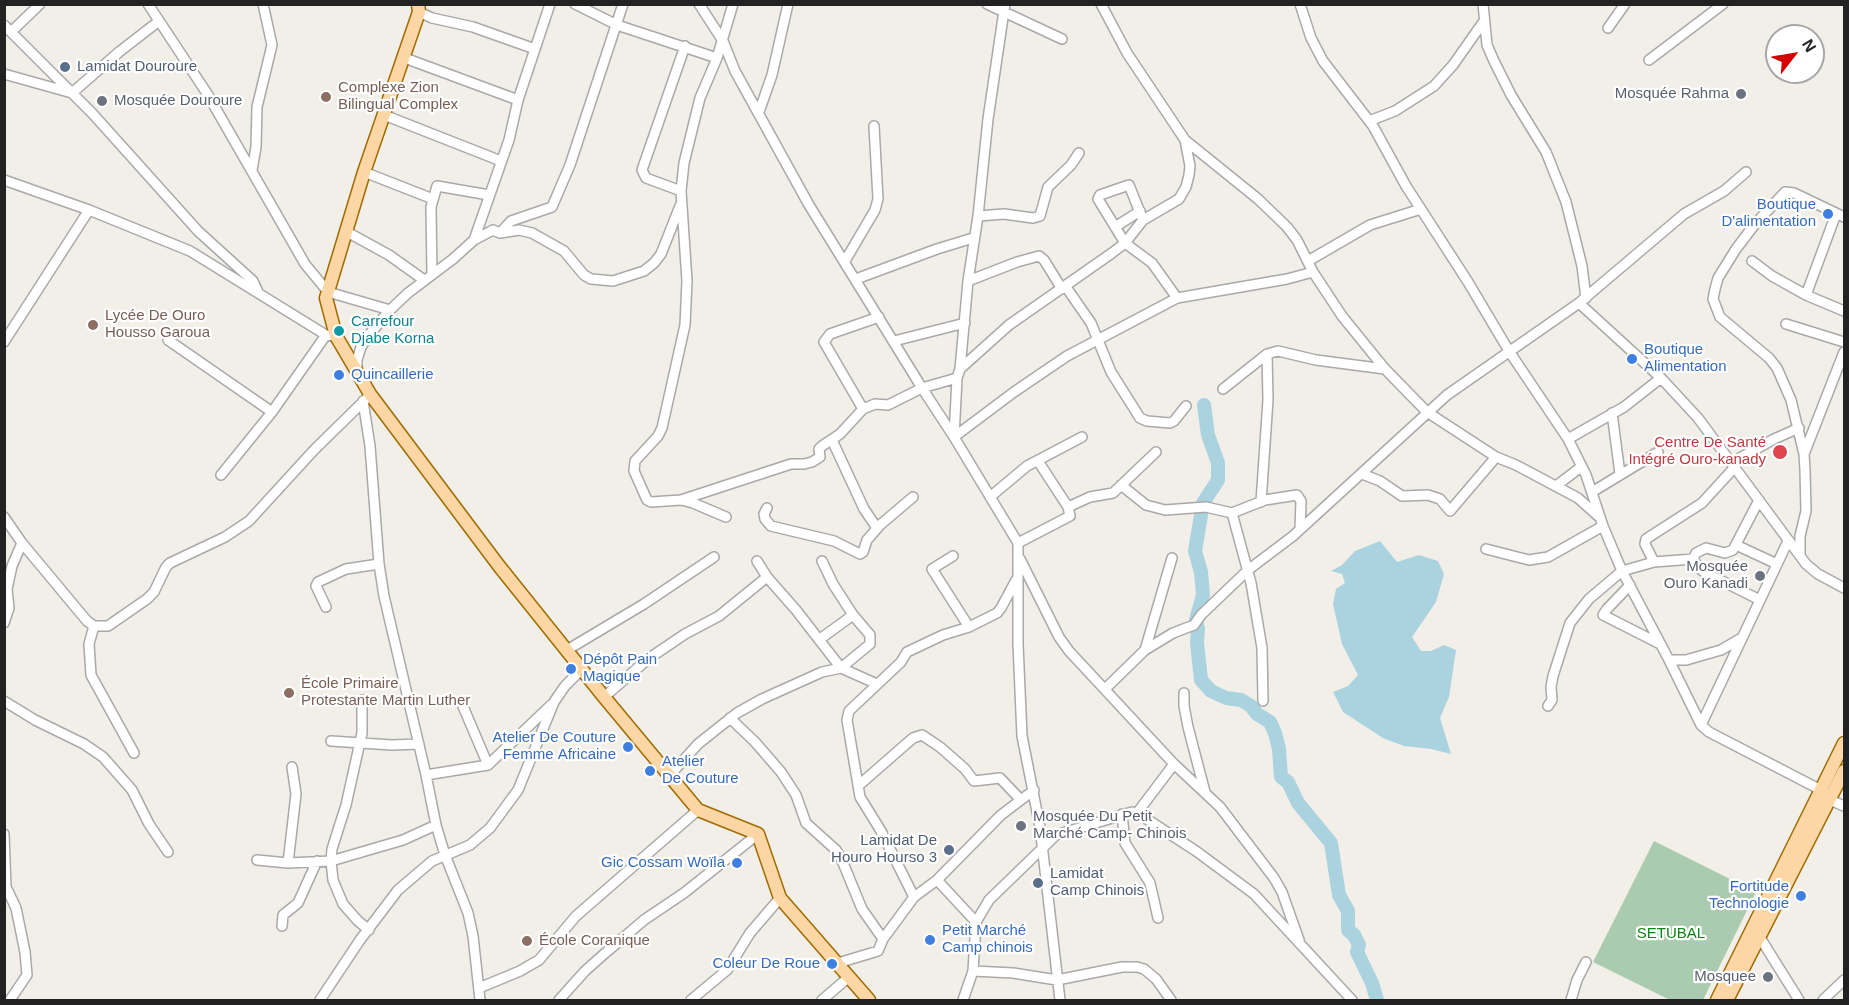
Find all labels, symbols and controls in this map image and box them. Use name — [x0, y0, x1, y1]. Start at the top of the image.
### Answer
north arrow — [1765, 24, 1825, 84]
text: N — [1799, 36, 1819, 55]
place label: Lamidat Douroure — [77, 58, 197, 76]
marker: Lamidat Douroure — [58, 60, 72, 74]
place label: Complexe Zion Bilingual Complex — [338, 79, 458, 114]
place label: Mosquée Rahma — [1615, 85, 1729, 103]
marker: Mosquée Rahma — [1734, 87, 1748, 101]
marker: Complexe Zion Bilingual Complex — [319, 90, 333, 104]
place label: Mosquée Douroure — [114, 92, 242, 110]
marker: Mosquée Douroure — [95, 94, 109, 108]
place label: Boutique D'alimentation — [1721, 196, 1816, 231]
marker: Boutique D'alimentation — [1821, 207, 1835, 221]
place label: Lycée De Ouro Housso Garoua — [105, 307, 210, 342]
place label: Carrefour Djabe Korna — [351, 313, 434, 348]
marker: Lycée De Ouro Housso Garoua — [86, 318, 100, 332]
marker: Carrefour Djabe Korna — [332, 324, 346, 338]
place label: Boutique Alimentation — [1644, 341, 1727, 376]
marker: Boutique Alimentation — [1625, 352, 1639, 366]
place label: Quincaillerie — [351, 366, 434, 384]
marker: Quincaillerie — [332, 368, 346, 382]
place label: Centre De Santé Intégré Ouro-kanady — [1628, 434, 1766, 469]
marker: Centre De Santé Intégré Ouro-kanady — [1771, 443, 1789, 461]
place label: Mosquée Ouro Kanadi — [1664, 558, 1748, 593]
marker: Mosquée Ouro Kanadi — [1753, 569, 1767, 583]
place label: Dépôt Pain Magique — [583, 651, 657, 686]
marker: Dépôt Pain Magique — [564, 662, 578, 676]
place label: École Primaire Protestante Martin Luther — [301, 675, 470, 710]
marker: École Primaire Protestante Martin Luther — [282, 686, 296, 700]
place label: Atelier De Couture Femme Africaine — [493, 729, 616, 764]
marker: Atelier De Couture Femme Africaine — [621, 740, 635, 754]
place label: Atelier De Couture — [662, 753, 739, 788]
marker: Atelier De Couture — [643, 764, 657, 778]
place label: Mosquée Du Petit Marché Camp- Chinois — [1033, 808, 1186, 843]
marker: Mosquée Du Petit Marché Camp- Chinois — [1014, 819, 1028, 833]
place label: Lamidat De Houro Hourso 3 — [831, 832, 937, 867]
marker: Lamidat De Houro Hourso 3 — [942, 843, 956, 857]
place label: Gic Cossam Woïla — [601, 854, 725, 872]
marker: Gic Cossam Woïla — [730, 856, 744, 870]
place label: Lamidat Camp Chinois — [1050, 865, 1144, 900]
marker: Lamidat Camp Chinois — [1031, 876, 1045, 890]
place label: Fortitude Technologie — [1709, 878, 1789, 913]
marker: Fortitude Technologie — [1794, 889, 1808, 903]
place label: Petit Marché Camp chinois — [942, 922, 1033, 957]
park label: SETUBAL — [1637, 925, 1705, 943]
place label: École Coranique — [539, 932, 650, 950]
marker: Petit Marché Camp chinois — [923, 933, 937, 947]
marker: École Coranique — [520, 934, 534, 948]
place label: Coleur De Roue — [712, 955, 820, 973]
marker: Coleur De Roue — [825, 957, 839, 971]
place label: Mosquee — [1694, 968, 1756, 986]
marker: Mosquee — [1761, 970, 1775, 984]

